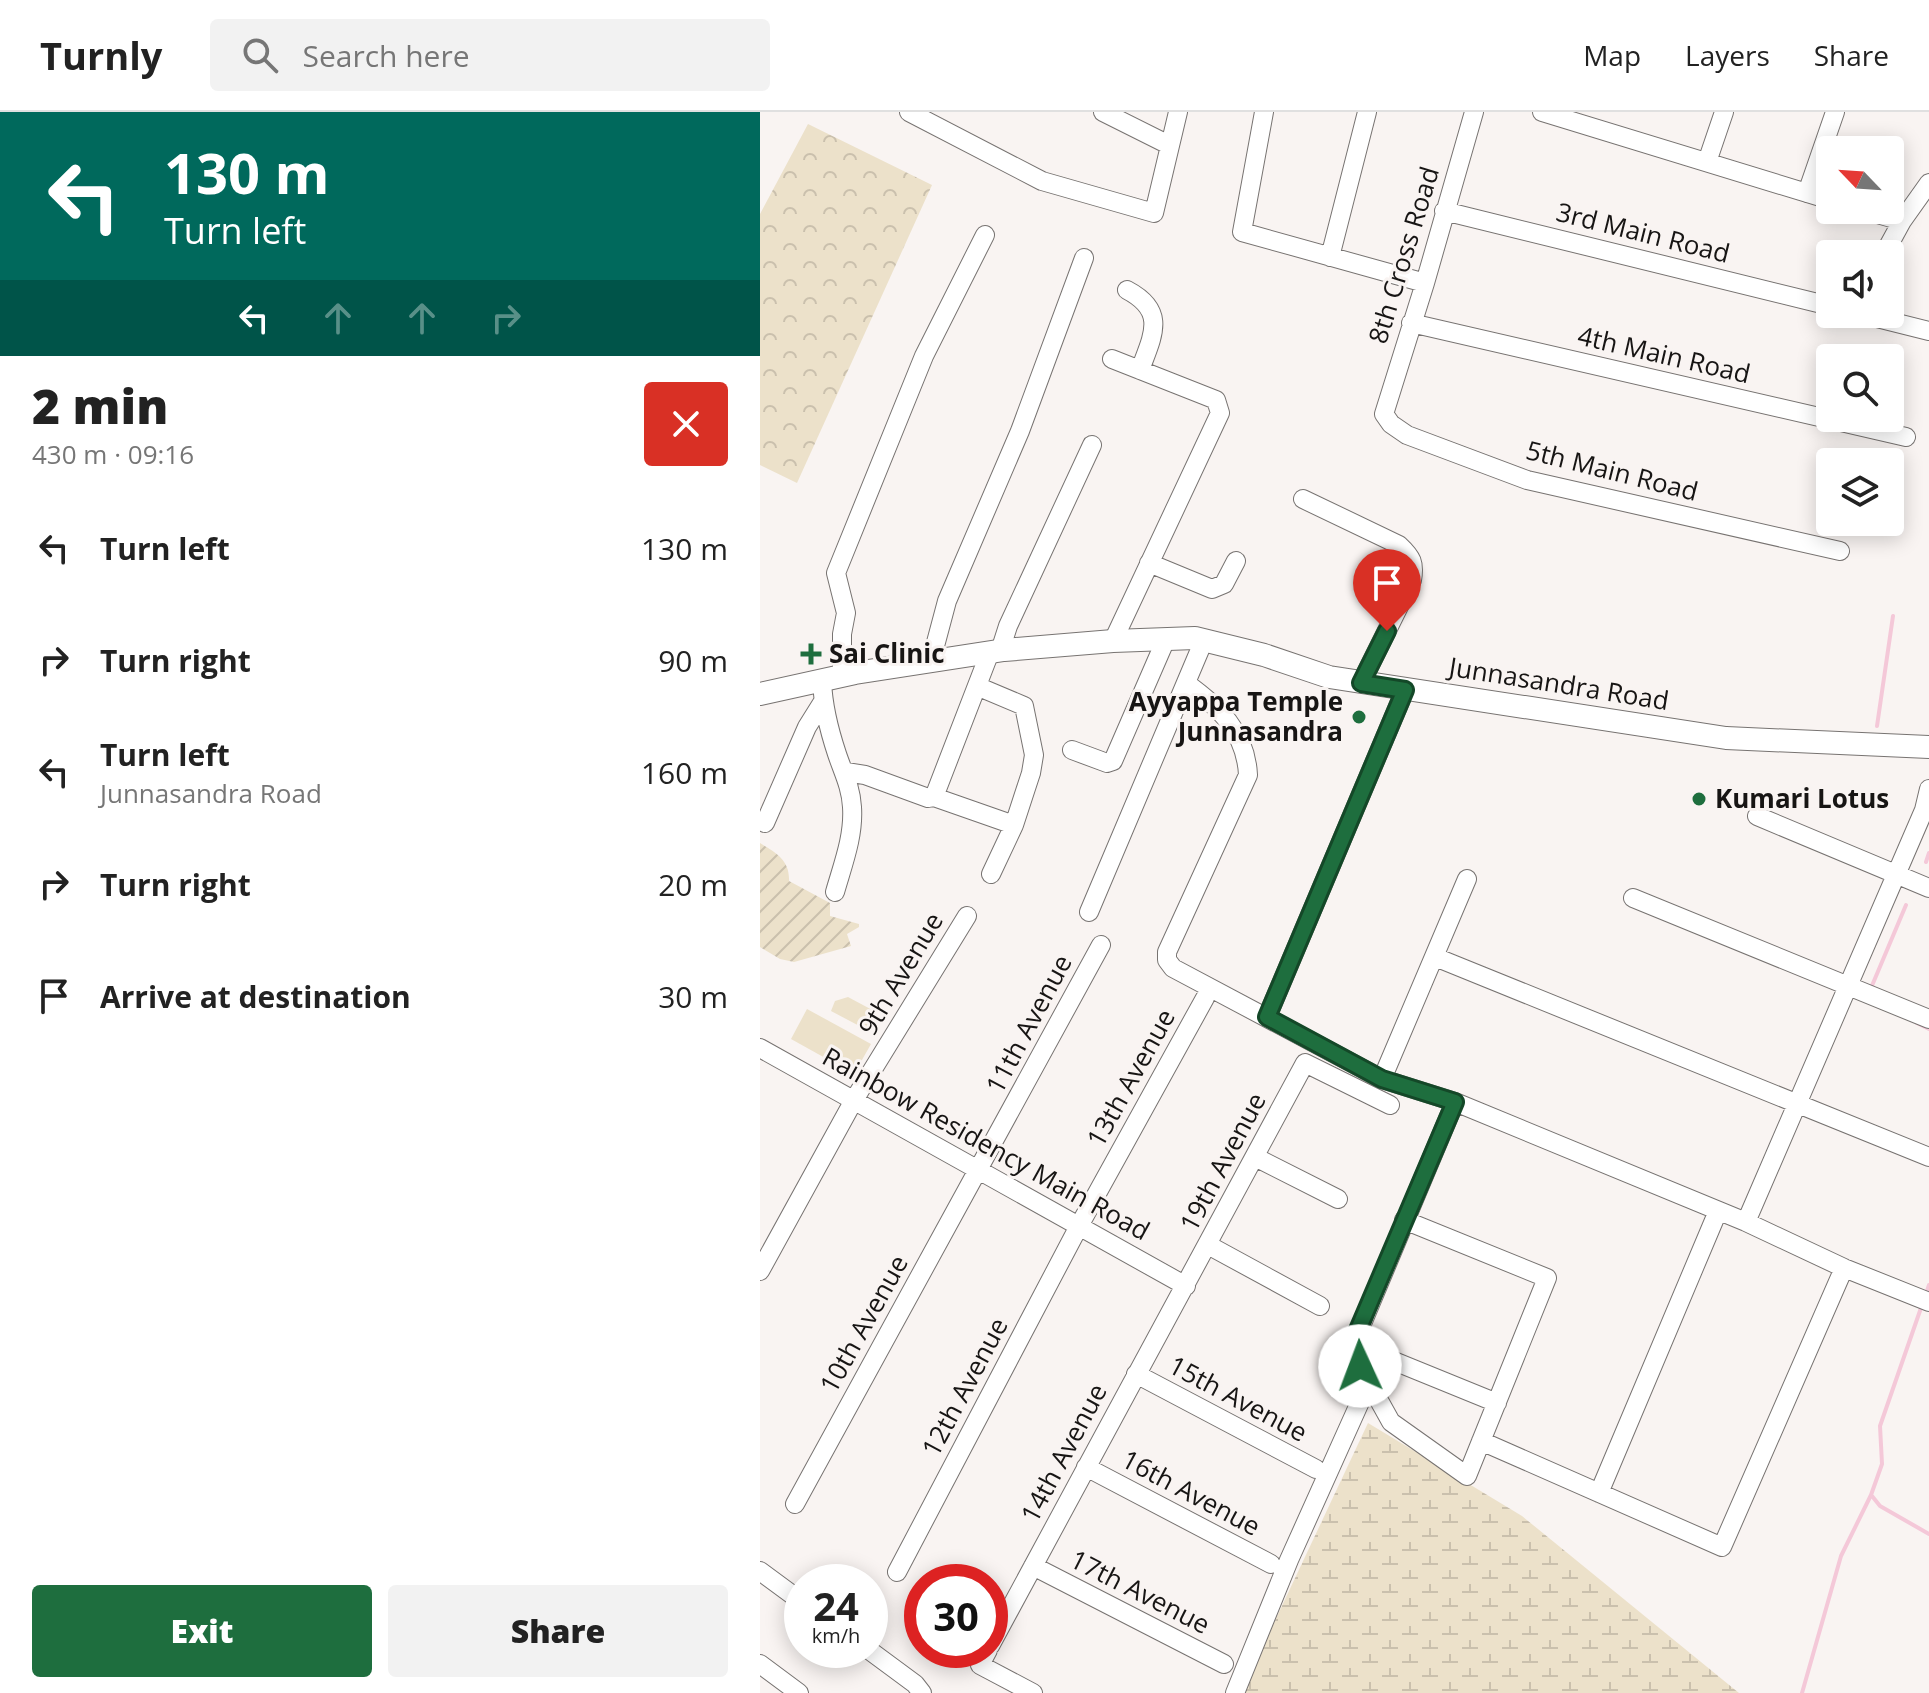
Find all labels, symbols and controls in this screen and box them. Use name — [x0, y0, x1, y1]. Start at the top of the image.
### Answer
search box — [210, 19, 770, 91]
text: Turnly — [40, 29, 162, 81]
icon: search — [238, 33, 282, 77]
text: Search here — [302, 35, 470, 76]
text: Map — [1583, 36, 1641, 74]
text: Layers — [1685, 36, 1770, 74]
text: Share — [1814, 36, 1889, 74]
text: 130 m — [164, 134, 330, 210]
north arrow — [1816, 136, 1904, 224]
map controls — [1816, 136, 1904, 536]
icon: left — [32, 144, 136, 248]
street label: 8th Cross Road — [1359, 162, 1447, 348]
street label: 3rd Main Road — [1553, 193, 1734, 271]
text: Turn left — [164, 206, 306, 255]
button: sound — [1816, 240, 1904, 328]
icon: left — [232, 296, 276, 340]
icon: ahead — [316, 296, 360, 340]
icon: ahead — [400, 296, 444, 340]
icon: right — [484, 296, 528, 340]
street label: 4th Main Road — [1574, 317, 1754, 391]
button: search — [1816, 344, 1904, 432]
text: 2 min — [32, 373, 168, 438]
button: close — [644, 382, 728, 466]
street label: 5th Main Road — [1523, 431, 1702, 509]
text: 430 m · 09:16 — [32, 436, 194, 472]
button: layers — [1816, 448, 1904, 536]
icon: left — [32, 526, 76, 570]
text: Turn left — [100, 528, 230, 569]
text: 130 m — [641, 528, 728, 569]
pin — [1353, 549, 1421, 631]
icon: arrive — [1365, 561, 1409, 605]
place label: Sai Clinic — [829, 635, 945, 671]
icon: right — [32, 638, 76, 682]
text: Turn right — [100, 640, 251, 681]
text: 90 m — [658, 640, 728, 681]
marker: Sai Clinic — [800, 643, 822, 665]
street label: Junnasandra Road — [1444, 647, 1672, 718]
place label: Ayyappa Temple Junnasandra — [1129, 683, 1343, 749]
marker: Ayyappa Temple Junnasandra — [1350, 708, 1368, 726]
text: Turn left — [100, 734, 230, 775]
icon: left — [32, 750, 76, 794]
text: 160 m — [641, 752, 728, 793]
text: Junnasandra Road — [100, 775, 322, 811]
place label: Kumari Lotus — [1715, 780, 1889, 816]
marker: Kumari Lotus — [1690, 790, 1708, 808]
icon: right — [32, 862, 76, 906]
text: Turn right — [100, 864, 251, 905]
text: 20 m — [658, 864, 728, 905]
street label: 9th Avenue — [849, 905, 951, 1042]
street label: 11th Avenue — [976, 948, 1080, 1099]
icon: arrive — [32, 974, 76, 1018]
text: Arrive at destination — [100, 976, 411, 1017]
text: 30 m — [658, 976, 728, 1017]
street label: 13th Avenue — [1077, 1002, 1183, 1153]
street label: Rainbow Residency Main Road — [816, 1038, 1157, 1248]
street label: 19th Avenue — [1170, 1086, 1274, 1237]
street label: 10th Avenue — [810, 1248, 916, 1399]
street label: 12th Avenue — [912, 1311, 1016, 1462]
position arrow — [1318, 1324, 1402, 1408]
street label: 15th Avenue — [1163, 1346, 1314, 1450]
street label: 14th Avenue — [1011, 1377, 1115, 1528]
street label: 16th Avenue — [1116, 1440, 1267, 1544]
street label: 17th Avenue — [1064, 1541, 1216, 1642]
speed limit sign: 30 — [904, 1564, 1008, 1668]
text: 24 — [813, 1578, 859, 1633]
button: Exit — [32, 1585, 372, 1677]
button: Share — [388, 1585, 728, 1677]
text: km/h — [812, 1622, 860, 1649]

